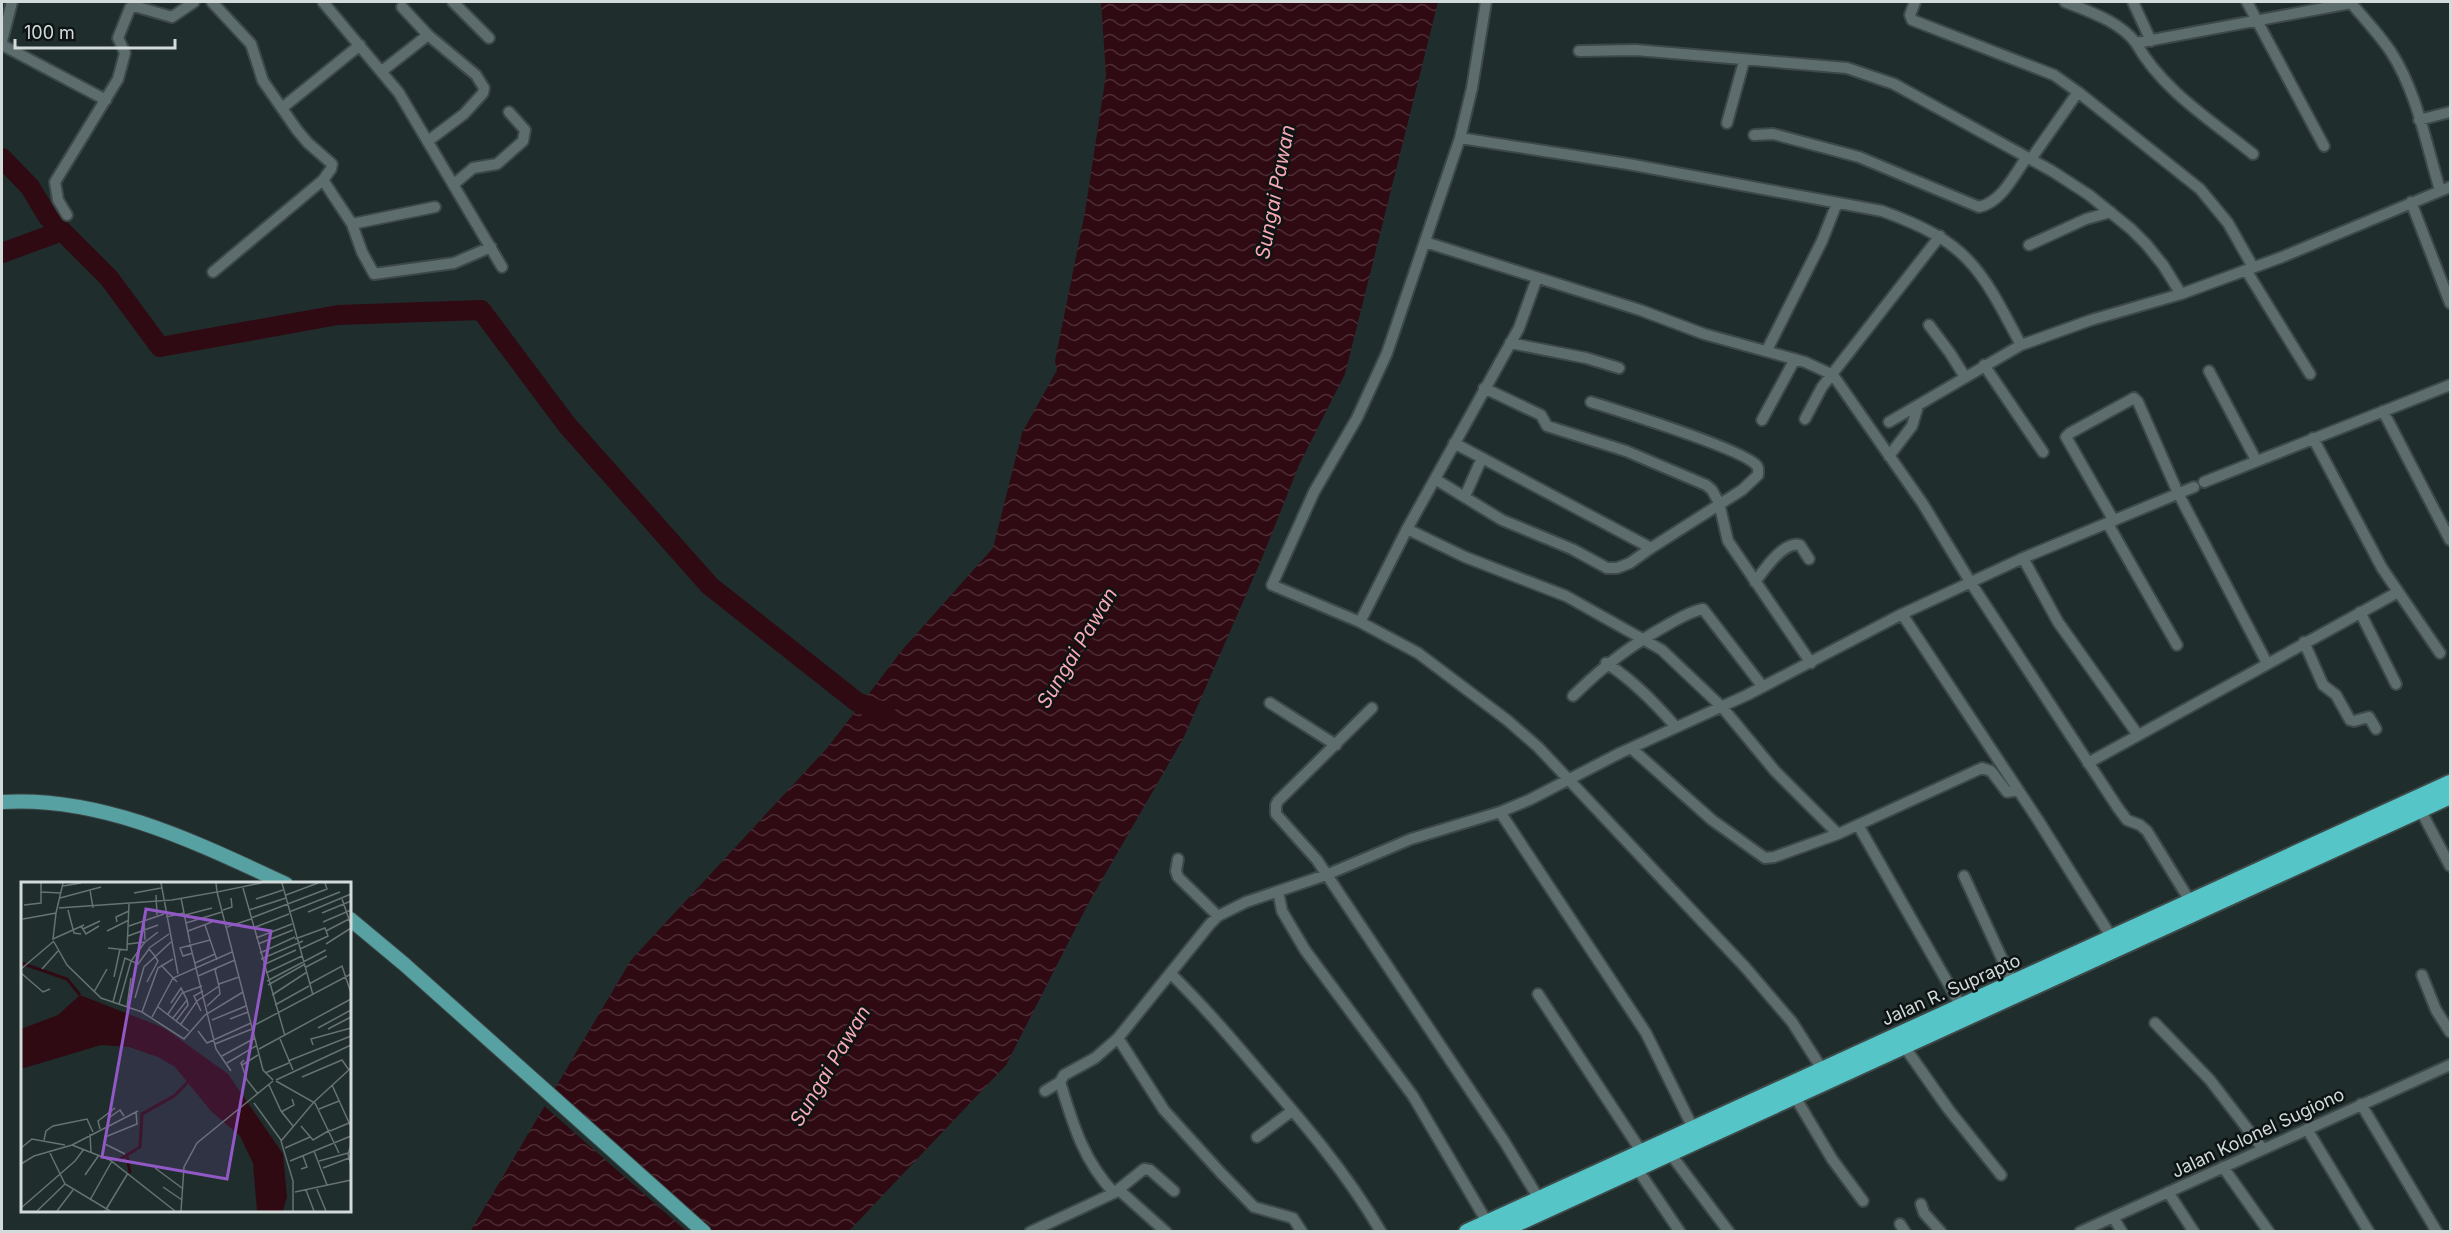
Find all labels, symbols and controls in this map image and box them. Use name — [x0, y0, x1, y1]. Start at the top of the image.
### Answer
scale bar — [15, 12, 176, 50]
text: 100 m — [24, 22, 75, 43]
water label: Sungai Pawan — [1250, 123, 1300, 261]
water label: Sungai Pawan — [1032, 583, 1122, 713]
inset map — [21, 882, 351, 1212]
street label: Jalan R. Suprapto — [1878, 949, 2024, 1030]
water label: Sungai Pawan — [785, 1001, 875, 1131]
street label: Jalan Kolonel Sugiono — [2168, 1083, 2348, 1182]

